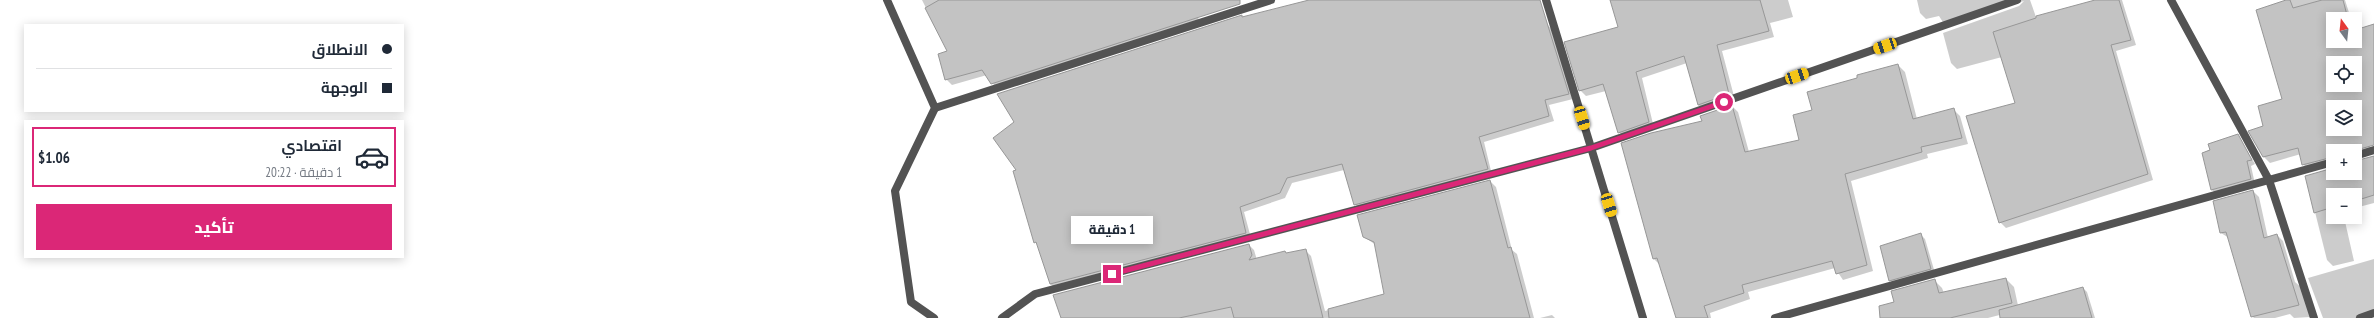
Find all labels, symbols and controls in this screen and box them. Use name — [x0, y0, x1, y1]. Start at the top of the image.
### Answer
north arrow — [2326, 12, 2362, 48]
map controls — [2326, 12, 2362, 224]
car — [1872, 36, 1898, 56]
text: الانطلاق — [312, 40, 368, 59]
button: locate — [2326, 56, 2362, 92]
car — [1784, 66, 1810, 86]
text: الوجهة — [321, 78, 368, 97]
route start — [1715, 93, 1733, 111]
button: layers — [2326, 100, 2362, 136]
car — [1573, 105, 1591, 131]
text: اقتصادي — [282, 136, 342, 155]
icon: car — [354, 139, 390, 175]
button: + — [2326, 144, 2362, 180]
text: $1.06 — [38, 148, 70, 167]
text: 1 دقيقة · 20:22 — [265, 164, 342, 181]
button: − — [2326, 188, 2362, 224]
car — [1600, 192, 1618, 218]
button: تأكيد — [36, 204, 392, 250]
callout: 1 دقيقة — [1071, 216, 1153, 244]
text: 1 دقيقة — [1089, 221, 1135, 238]
route end — [1103, 265, 1121, 283]

